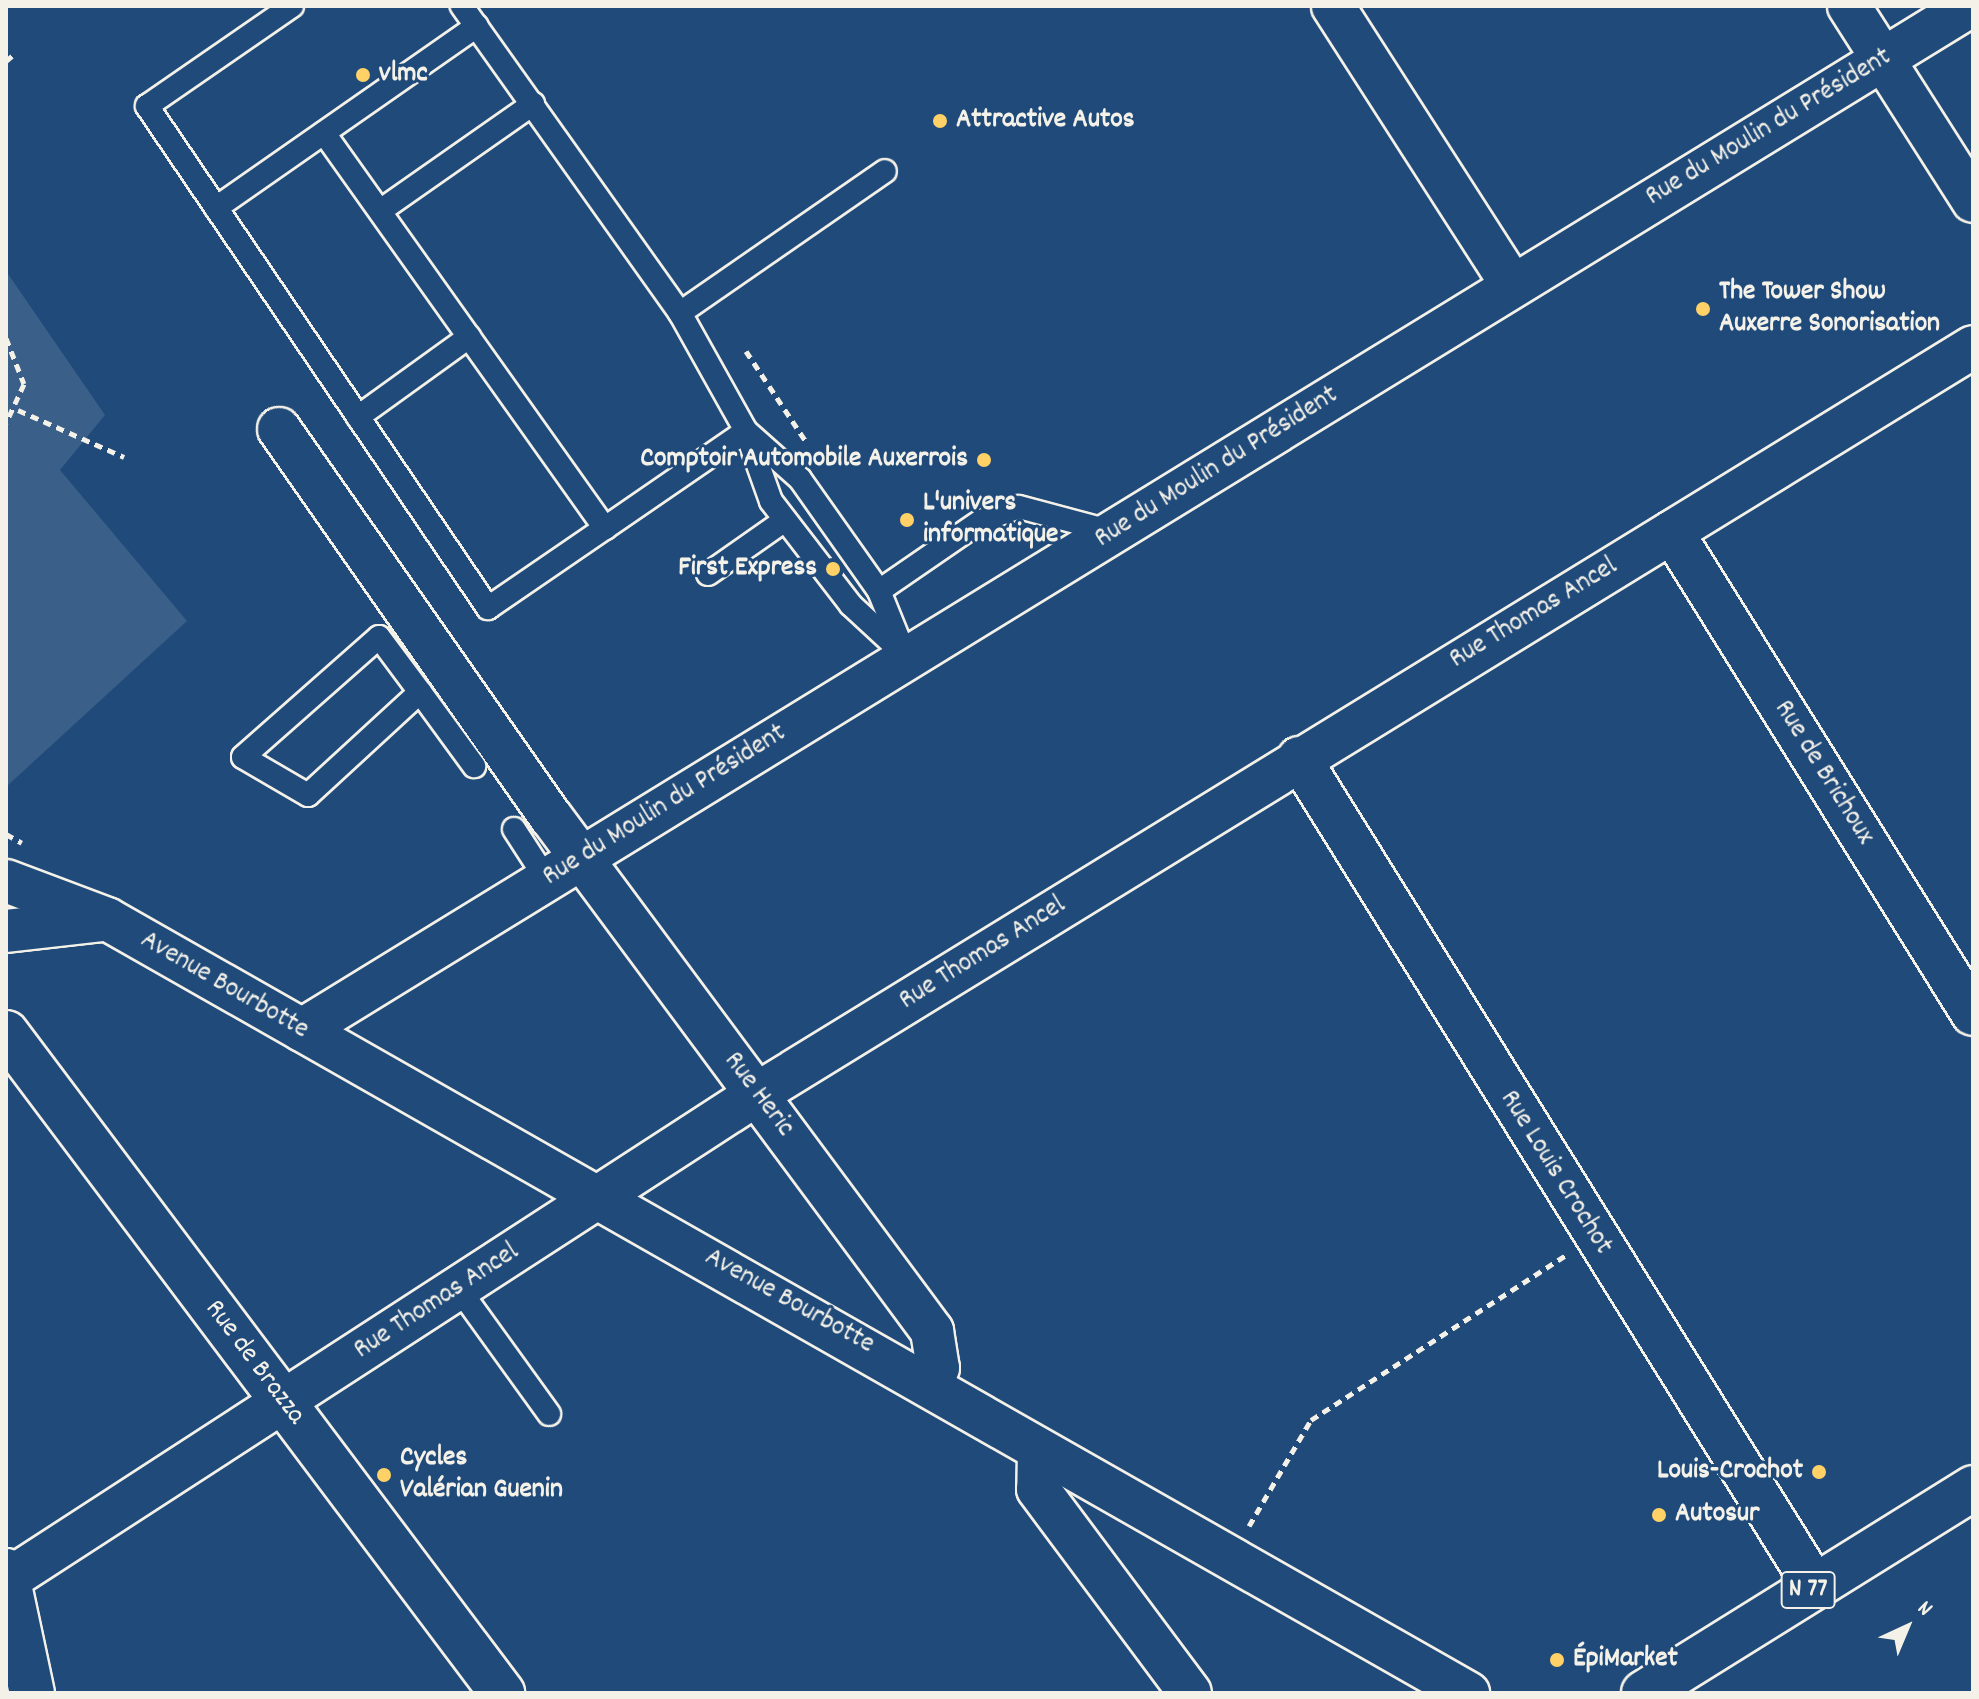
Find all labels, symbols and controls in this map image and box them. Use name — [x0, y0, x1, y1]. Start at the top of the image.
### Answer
street label: Rue du Moulin du Président — [1640, 41, 1898, 215]
place label: vlmc — [379, 58, 428, 92]
marker: vlmc — [354, 66, 372, 84]
place label: Attractive Autos — [956, 104, 1135, 138]
marker: Attractive Autos — [931, 112, 949, 130]
place label: The Tower Show Auxerre Sonorisation — [1719, 276, 1940, 342]
marker: The Tower Show Auxerre Sonorisation — [1694, 300, 1712, 318]
street label: Rue du Moulin du Président — [1089, 379, 1345, 557]
place label: Comptoir Automobile Auxerrois — [640, 443, 968, 477]
marker: Comptoir Automobile Auxerrois — [975, 451, 993, 469]
place label: L'univers informatique — [923, 487, 1058, 553]
marker: L'univers informatique — [898, 511, 916, 529]
street label: Rue Thomas Ancel — [1444, 551, 1624, 677]
place label: First Express — [678, 552, 817, 586]
marker: First Express — [824, 560, 842, 578]
street label: Rue de Brichoux — [1765, 695, 1881, 851]
street label: Rue du Moulin du Président — [537, 717, 793, 895]
street label: Rue Thomas Ancel — [894, 889, 1072, 1019]
street label: Avenue Bourbotte — [134, 924, 314, 1048]
street label: Rue Heric — [715, 1046, 801, 1144]
street label: Rue Louis Crochot — [1491, 1085, 1619, 1261]
street label: Rue Thomas Ancel — [348, 1236, 526, 1368]
street label: Avenue Bourbotte — [698, 1242, 880, 1362]
street label: Rue de Brazza — [196, 1294, 312, 1432]
place label: Cycles Valérian Guenin — [400, 1442, 563, 1508]
place label: Louis-Crochot — [1657, 1455, 1803, 1489]
marker: Louis-Crochot — [1810, 1463, 1828, 1481]
marker: Cycles Valérian Guenin — [375, 1466, 393, 1484]
place label: Autosur — [1675, 1498, 1759, 1532]
marker: Autosur — [1650, 1506, 1668, 1524]
road number: N 77 — [1780, 1568, 1836, 1612]
north arrow — [1867, 1587, 1947, 1667]
text: N — [1909, 1594, 1939, 1624]
place label: ÉpiMarket — [1573, 1643, 1678, 1677]
marker: ÉpiMarket — [1548, 1651, 1566, 1669]

